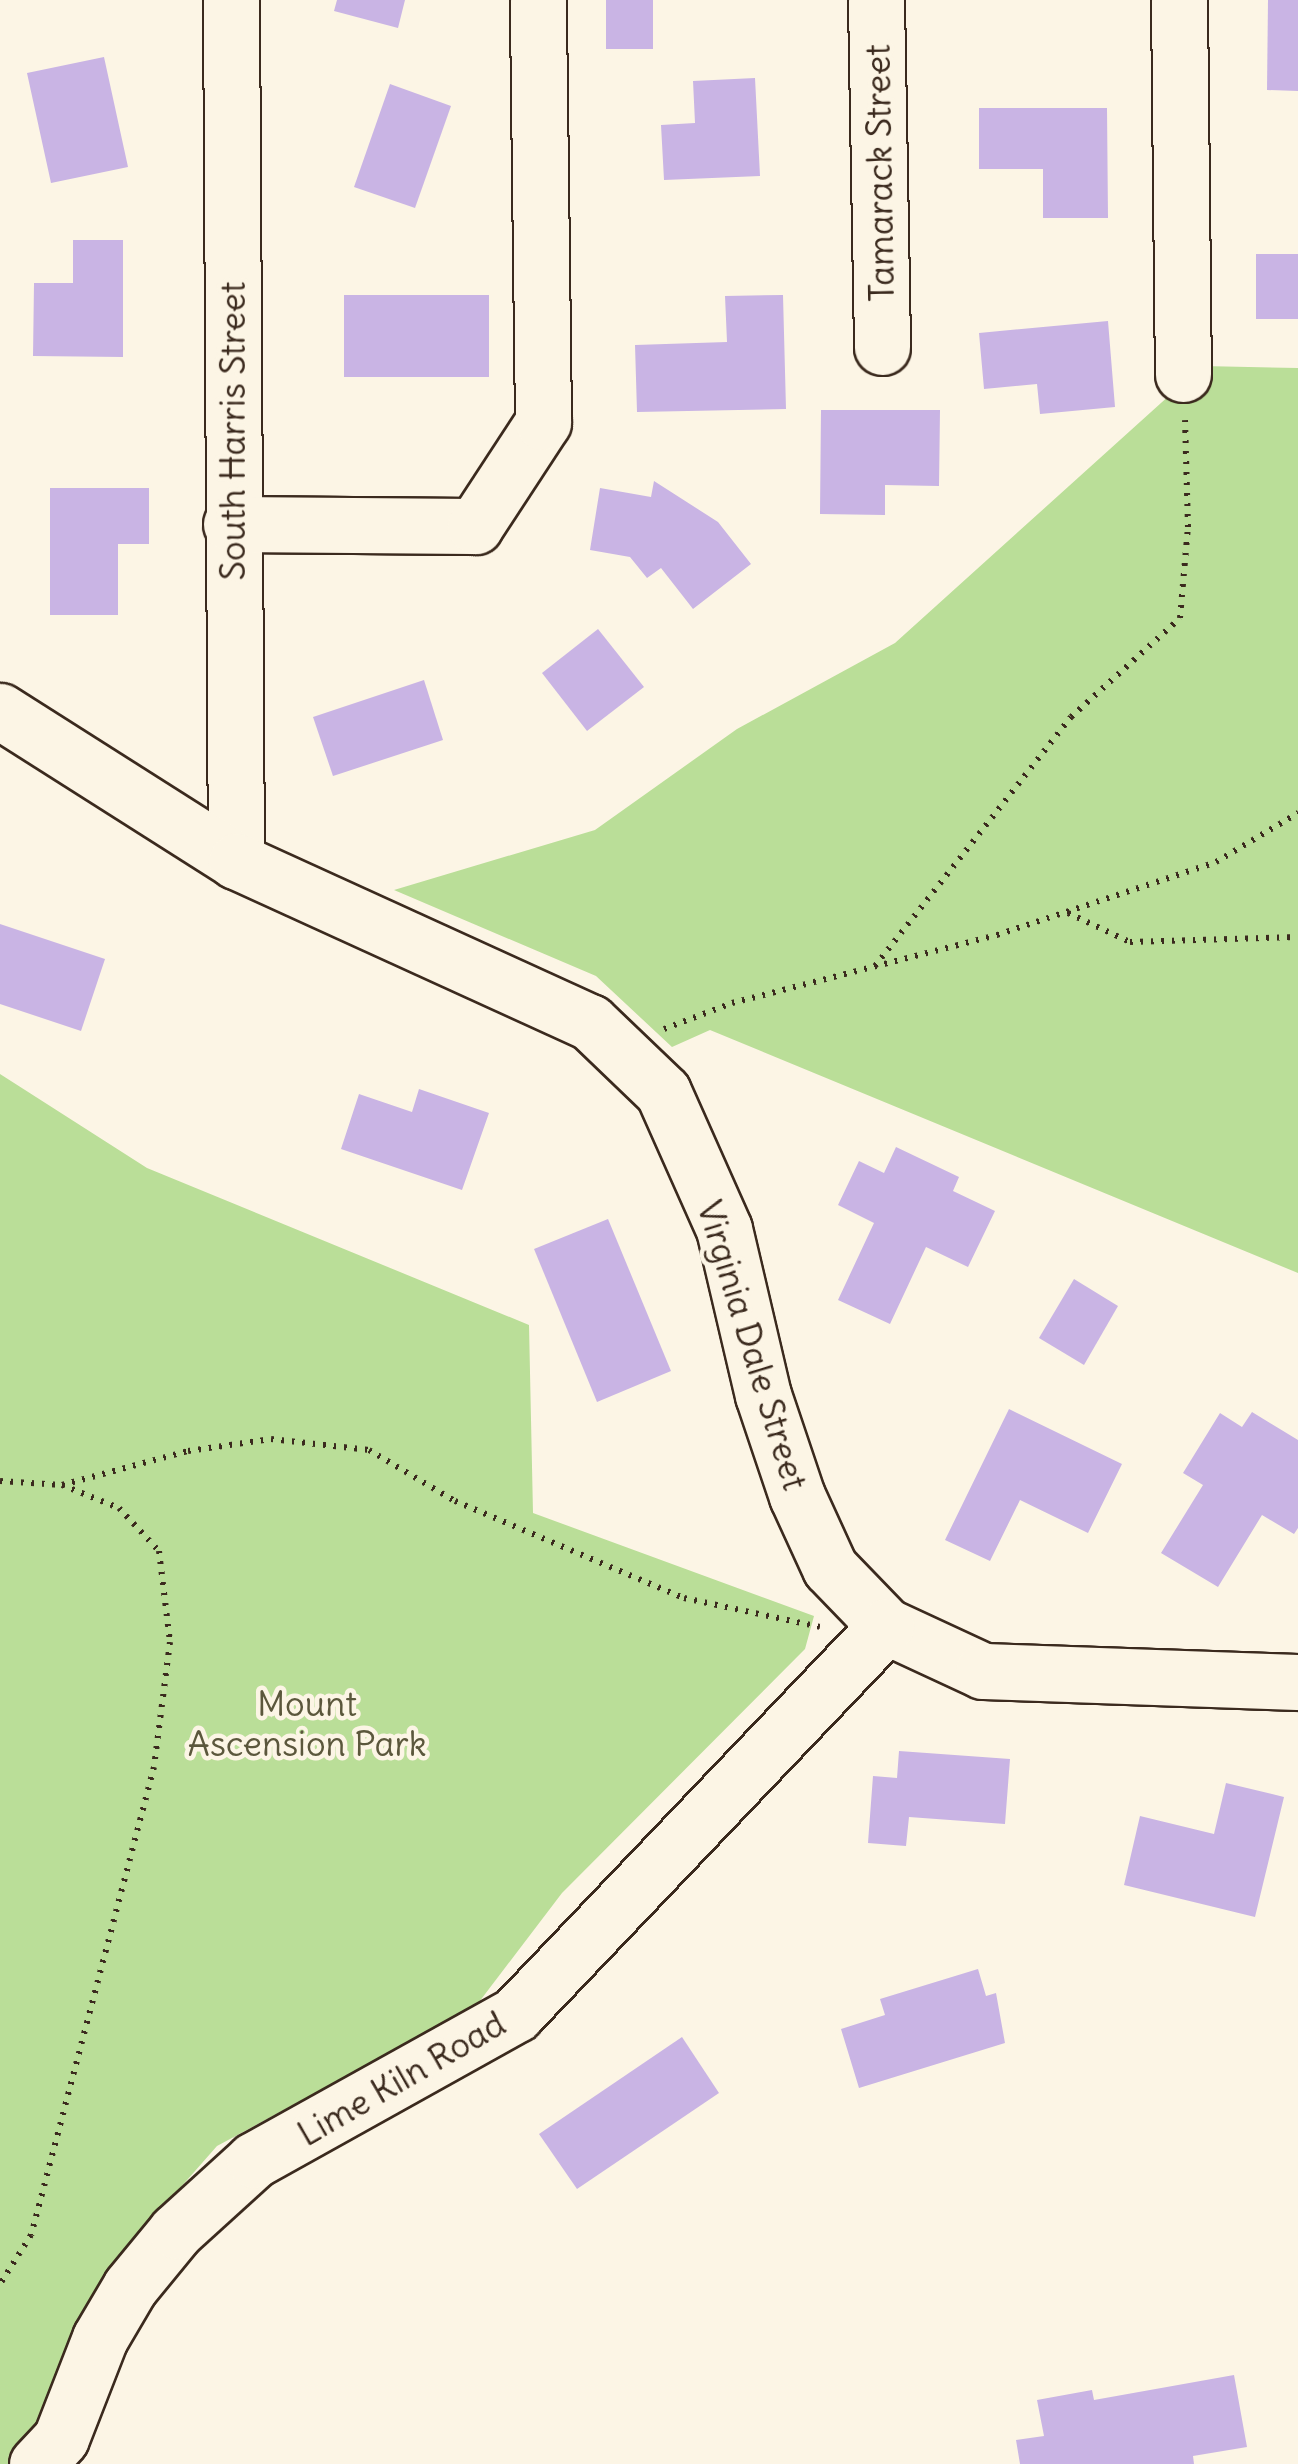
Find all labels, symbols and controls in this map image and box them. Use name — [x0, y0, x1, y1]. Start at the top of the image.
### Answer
street label: Tamarack Street — [856, 44, 902, 302]
street label: South Harris Street — [211, 281, 253, 581]
street label: Virginia Dale Street — [689, 1195, 817, 1495]
park label: Mount Ascension Park — [187, 1682, 427, 1764]
street label: Lime Kiln Road — [290, 2002, 512, 2154]

